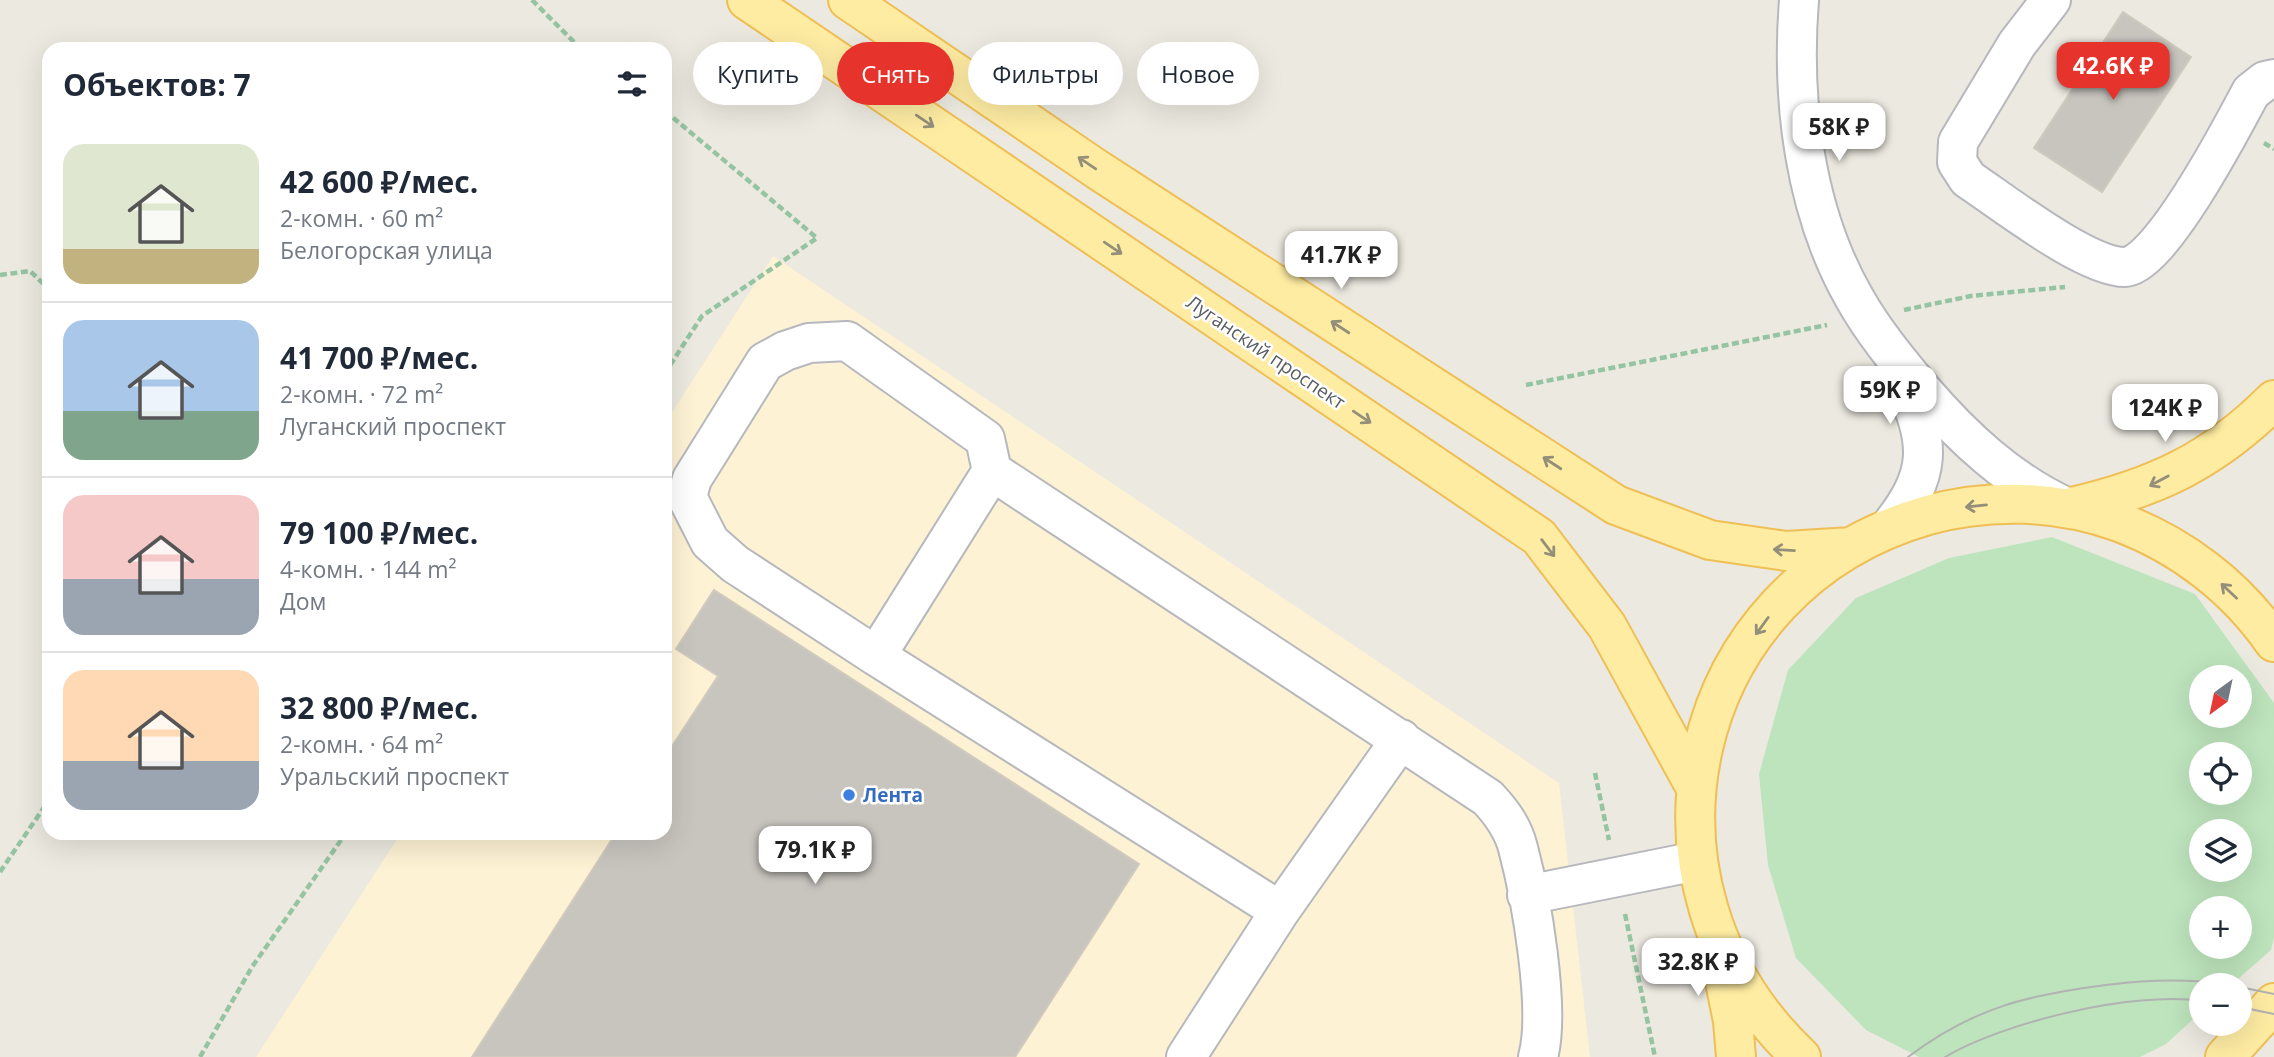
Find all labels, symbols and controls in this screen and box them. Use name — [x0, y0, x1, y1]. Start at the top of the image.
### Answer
chip: Купить — [693, 42, 823, 105]
chip: Снять — [837, 42, 954, 105]
chip: Фильтры — [968, 42, 1123, 105]
chip: Новое — [1137, 42, 1259, 105]
pin: 42.6K ₽ — [2048, 42, 2178, 102]
text: 42.6K ₽ — [2073, 49, 2153, 81]
text: Объектов: 7 — [63, 64, 251, 105]
icon: filters — [613, 65, 651, 103]
pin: 58K ₽ — [1790, 104, 1888, 163]
text: 58K ₽ — [1809, 110, 1869, 142]
one-way arrow — [915, 114, 934, 128]
one-way arrow — [1078, 156, 1098, 170]
text: 42 600 ₽/мес. — [280, 161, 478, 202]
icon: home — [119, 172, 203, 256]
text: 2-комн. · 60 m² — [280, 202, 443, 234]
pin: 41.7K ₽ — [1276, 232, 1406, 291]
text: Белогорская улица — [280, 234, 493, 266]
text: 41.7K ₽ — [1301, 238, 1381, 270]
one-way arrow — [1103, 241, 1122, 255]
street label: Луганский проспект — [1181, 289, 1351, 415]
one-way arrow — [1331, 319, 1350, 334]
text: 41 700 ₽/мес. — [280, 337, 478, 378]
icon: home — [119, 348, 203, 432]
pin: 59K ₽ — [1841, 366, 1939, 426]
text: 59K ₽ — [1860, 373, 1920, 405]
text: 2-комн. · 72 m² — [280, 378, 443, 410]
pin: 124K ₽ — [2108, 384, 2222, 444]
text: 124K ₽ — [2128, 391, 2202, 423]
text: Луганский проспект — [280, 410, 506, 442]
one-way arrow — [1352, 410, 1372, 424]
one-way arrow — [1542, 456, 1562, 470]
one-way arrow — [2149, 474, 2169, 488]
one-way arrow — [1965, 500, 1988, 513]
text: 79 100 ₽/мес. — [280, 512, 478, 553]
icon: home — [119, 523, 203, 607]
one-way arrow — [1540, 538, 1555, 557]
one-way arrow — [1773, 543, 1796, 556]
text: 4-комн. · 144 m² — [280, 553, 456, 585]
one-way arrow — [2221, 582, 2238, 599]
text: Дом — [280, 585, 326, 617]
one-way arrow — [1755, 616, 1769, 635]
north arrow — [2189, 665, 2252, 728]
map controls — [2189, 665, 2252, 1036]
text: 32 800 ₽/мес. — [280, 687, 478, 728]
icon: home — [119, 698, 203, 782]
text: 2-комн. · 64 m² — [280, 728, 443, 760]
button: locate — [2189, 742, 2252, 805]
text: Уральский проспект — [280, 760, 509, 792]
place label: Лента — [863, 782, 923, 808]
marker: Лента — [841, 787, 857, 803]
button: layers — [2189, 819, 2252, 882]
pin: 79.1K ₽ — [750, 826, 880, 886]
text: 79.1K ₽ — [775, 833, 855, 865]
button: + — [2189, 896, 2252, 959]
pin: 32.8K ₽ — [1633, 939, 1763, 998]
text: 32.8K ₽ — [1658, 945, 1738, 977]
button: − — [2189, 973, 2252, 1036]

